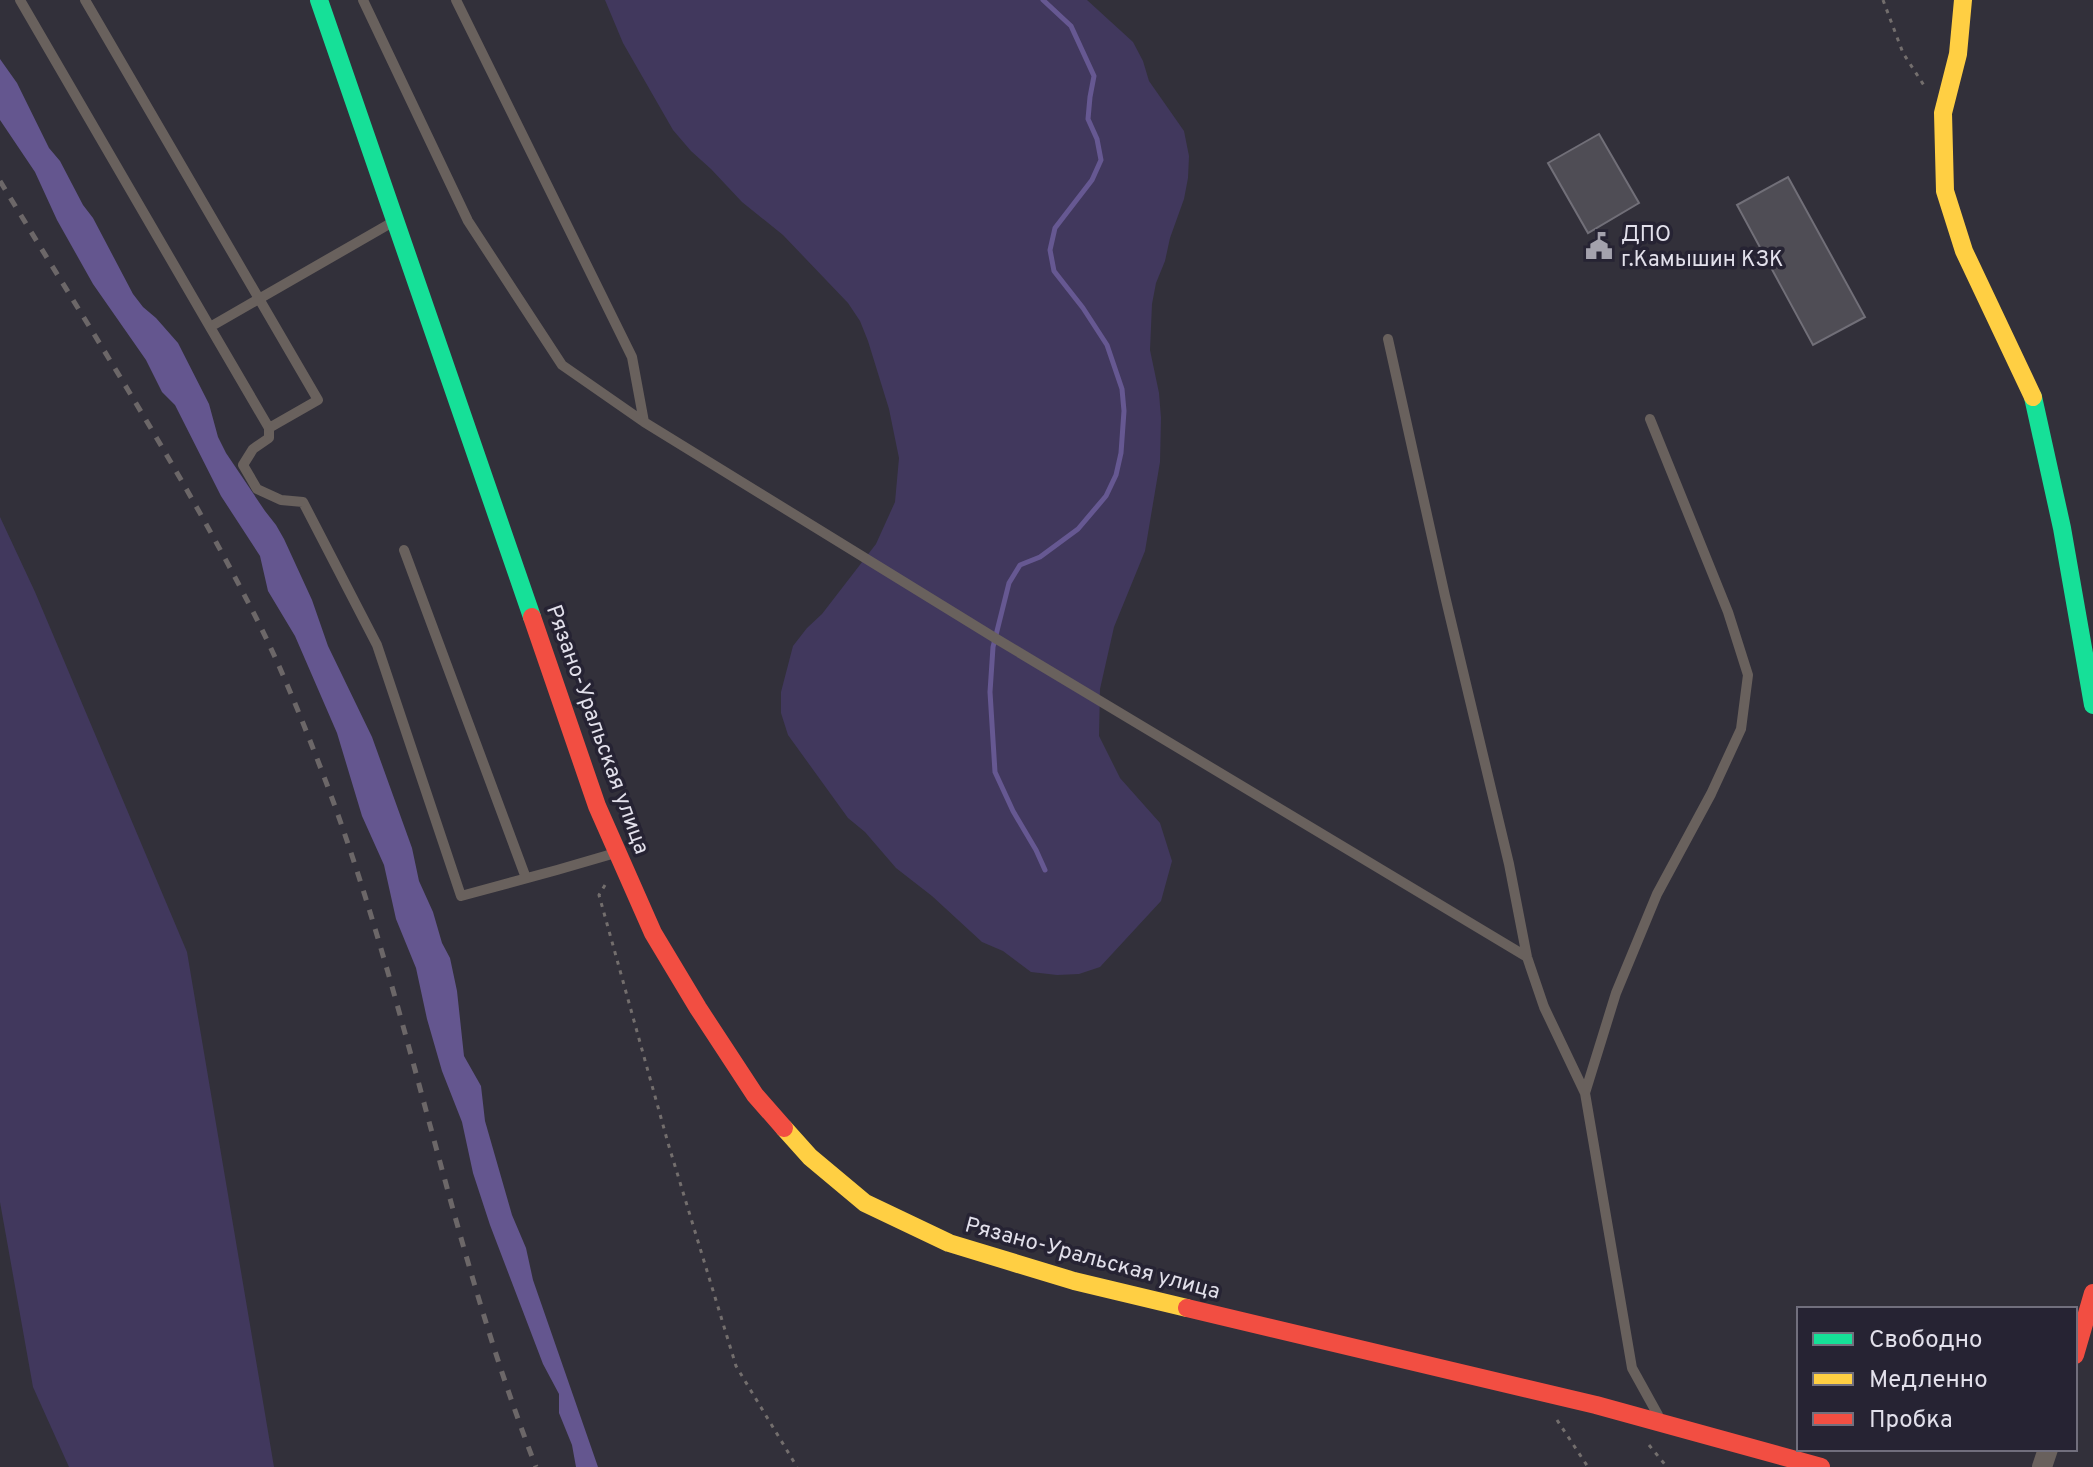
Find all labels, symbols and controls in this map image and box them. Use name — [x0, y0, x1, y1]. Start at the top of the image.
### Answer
place label: ДПО г.Камышин КЗК — [1621, 222, 1784, 274]
public building icon: ДПО г.Камышин КЗК — [1584, 231, 1614, 261]
street label: Рязано-Уральская улица — [539, 602, 654, 858]
street label: Рязано-Уральская улица — [962, 1212, 1223, 1307]
legend — [1797, 1307, 2077, 1451]
text: Свободно — [1869, 1326, 1982, 1356]
text: Медленно — [1869, 1366, 1988, 1396]
text: Пробка — [1869, 1406, 1953, 1436]

